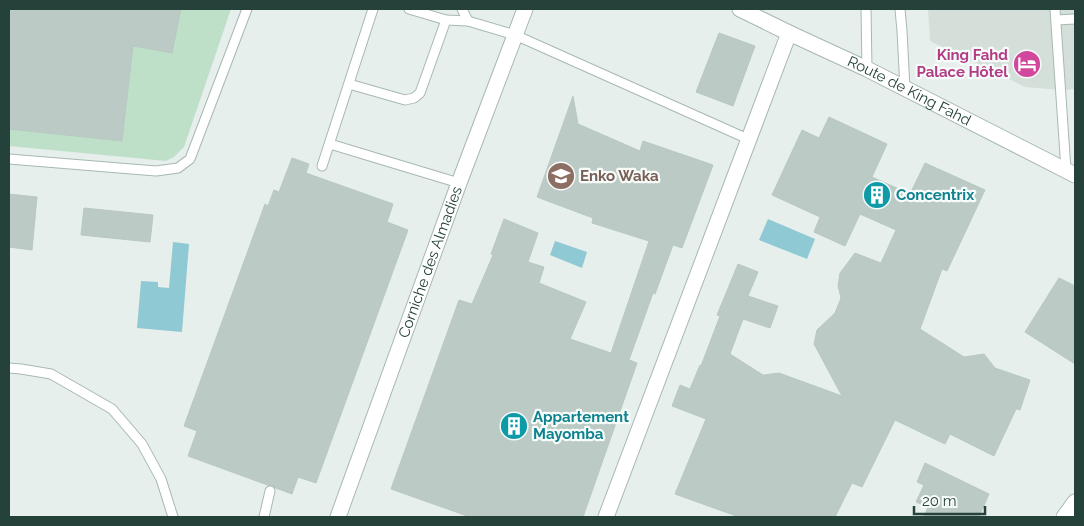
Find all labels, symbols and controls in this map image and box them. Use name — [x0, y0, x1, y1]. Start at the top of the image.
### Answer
place label: King Fahd Palace Hôtel — [916, 46, 1008, 81]
hotel icon: King Fahd Palace Hôtel — [1012, 49, 1042, 79]
street label: Route de King Fahd — [845, 52, 974, 129]
school or university icon: Enko Waka — [546, 161, 576, 191]
place label: Enko Waka — [580, 167, 659, 185]
building icon: Concentrix — [862, 180, 892, 210]
street label: Corniche des Almadies — [395, 184, 466, 340]
place label: Concentrix — [896, 186, 974, 204]
place label: Appartement Mayomba — [533, 408, 629, 443]
building icon: Appartement Mayomba — [499, 411, 529, 441]
scale bar — [914, 484, 985, 516]
text: 20 m — [922, 492, 957, 510]

